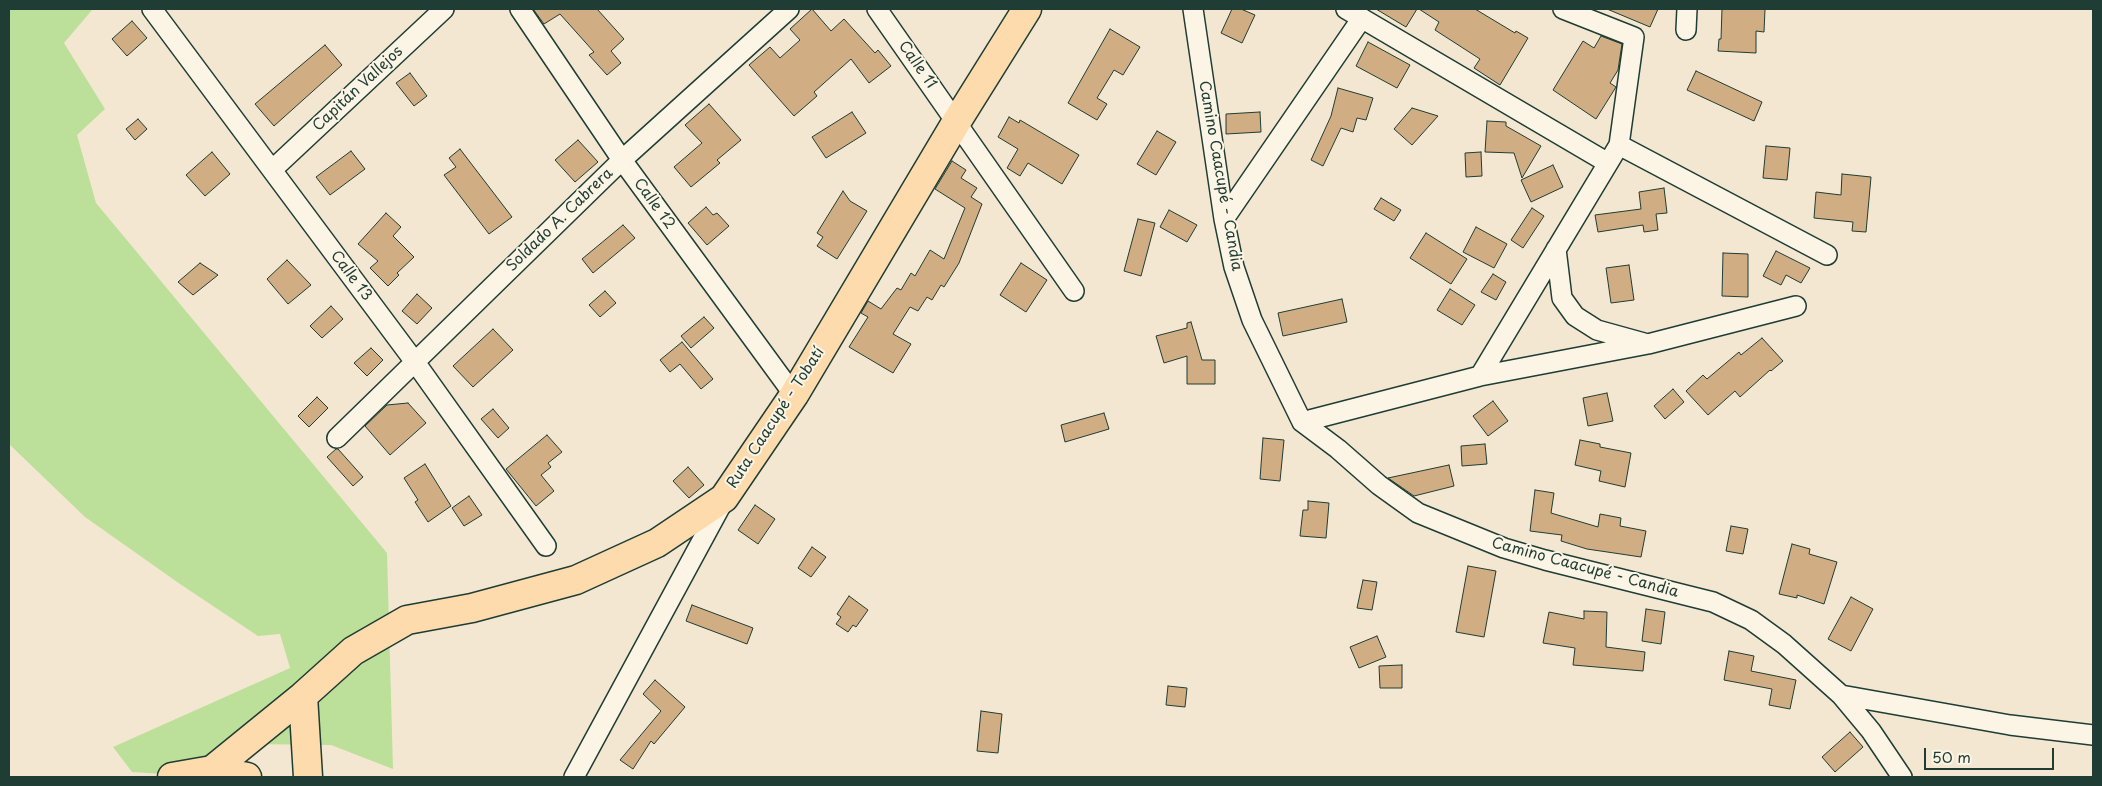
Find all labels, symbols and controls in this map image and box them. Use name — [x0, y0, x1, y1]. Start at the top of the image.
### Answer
street label: Calle 11 — [894, 38, 940, 92]
street label: Capitán Vallejos — [309, 43, 407, 135]
street label: Camino Caacupé - Candia — [1194, 80, 1246, 272]
street label: Soldado A. Cabrera — [503, 165, 617, 275]
street label: Calle 12 — [629, 175, 679, 233]
street label: Calle 13 — [326, 247, 376, 305]
street label: Ruta Caacupé - Tobatí — [724, 344, 828, 492]
street label: Camino Caacupé - Candia — [1490, 534, 1680, 602]
scale bar — [1927, 738, 2057, 770]
text: 50 m — [1932, 745, 1971, 768]

